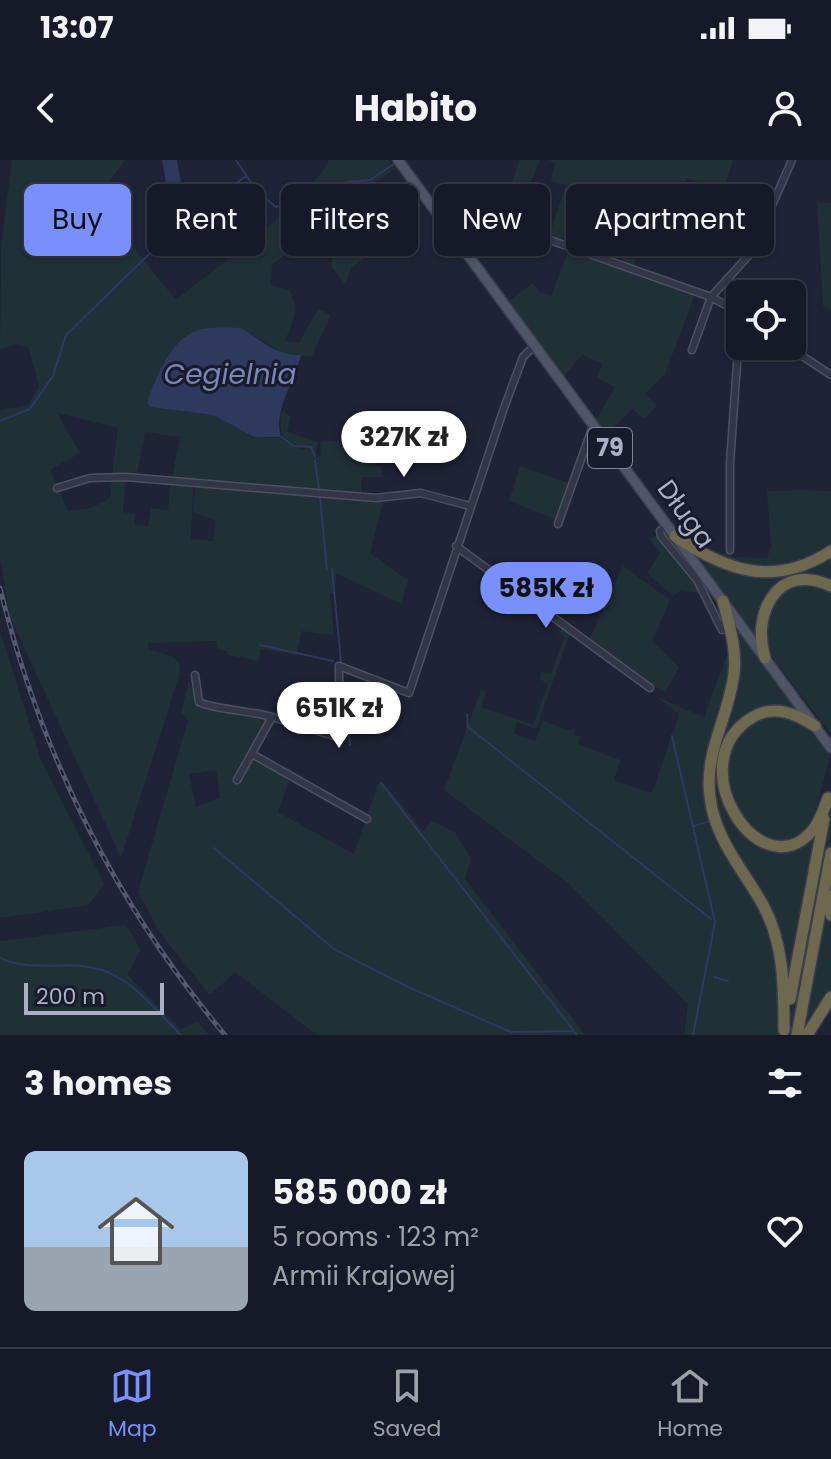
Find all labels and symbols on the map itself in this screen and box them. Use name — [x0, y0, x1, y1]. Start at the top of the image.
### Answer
water label: Cegielnia — [164, 355, 296, 394]
pin: 327K zł — [330, 411, 478, 479]
road number: 79 — [588, 428, 632, 468]
street label: Długa — [649, 472, 723, 556]
pin: 585K zł — [472, 562, 620, 630]
pin: 651K zł — [265, 682, 413, 750]
scale bar — [24, 979, 164, 1015]

